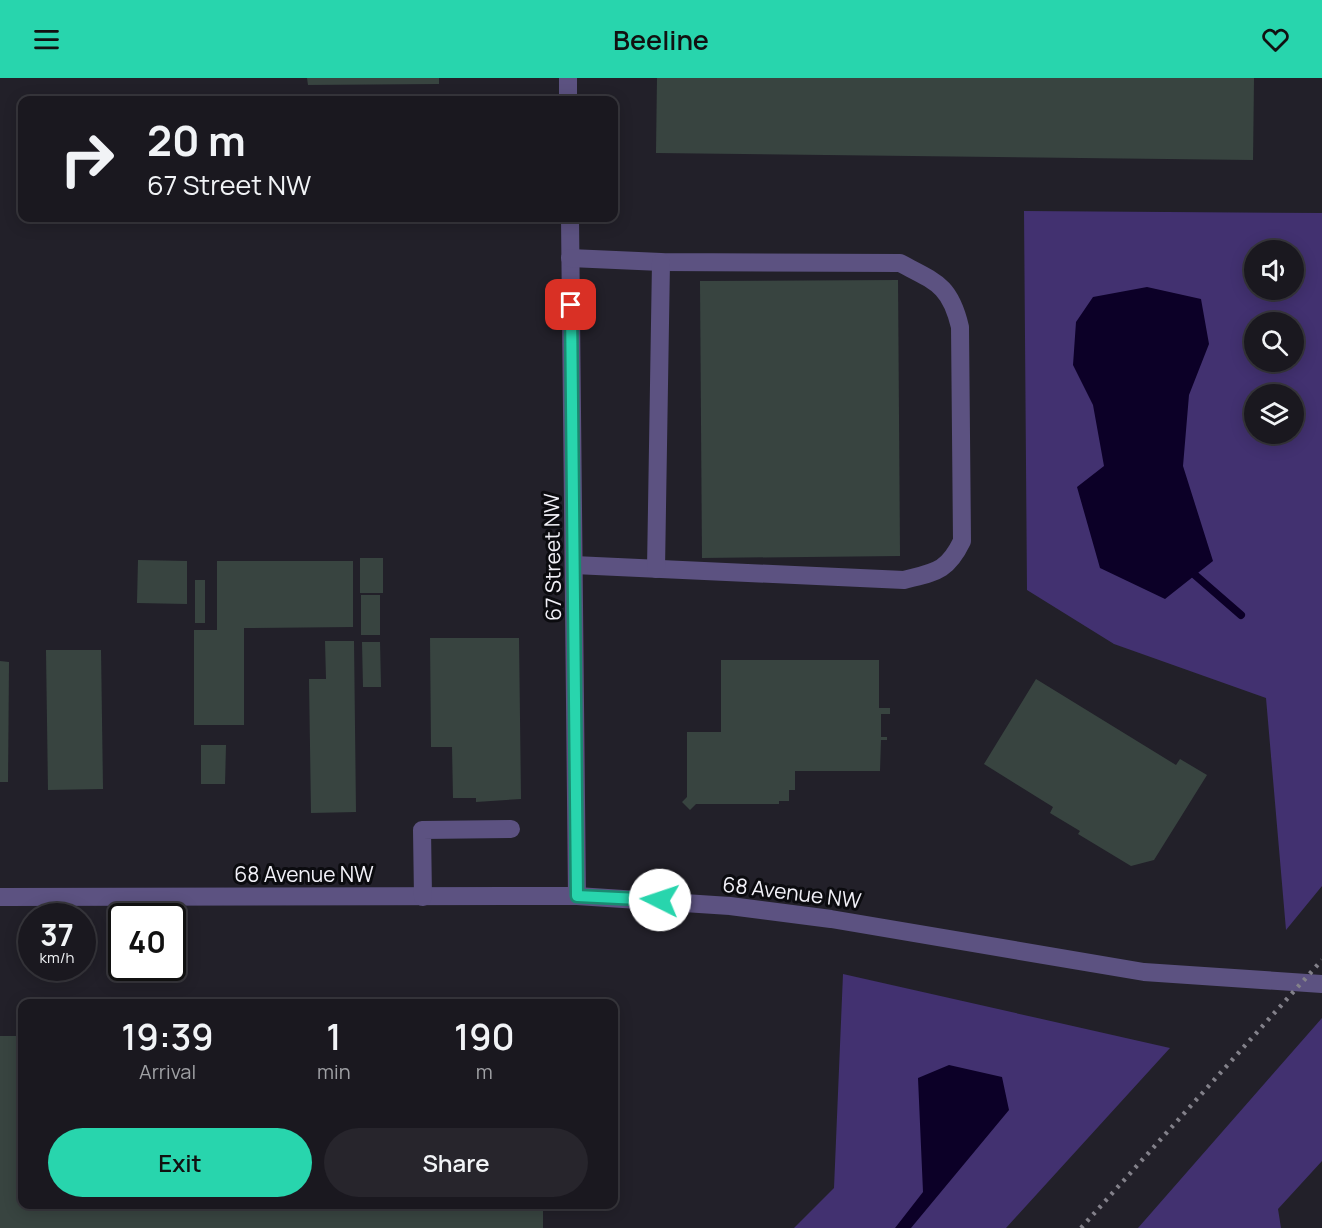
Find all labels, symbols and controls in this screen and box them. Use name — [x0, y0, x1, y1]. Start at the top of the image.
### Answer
text: Beeline — [613, 21, 709, 58]
icon: menu — [30, 23, 63, 56]
icon: heart — [1259, 23, 1292, 56]
text: 20 m — [147, 111, 246, 169]
icon: right — [48, 120, 126, 198]
text: 67 Street NW — [147, 166, 311, 203]
map controls — [1244, 240, 1304, 444]
button: sound — [1244, 240, 1304, 300]
pin — [545, 279, 596, 330]
icon: arrive — [554, 288, 587, 321]
button: search — [1244, 312, 1304, 372]
button: layers — [1244, 384, 1304, 444]
street label: 67 Street NW — [537, 493, 567, 621]
street label: 68 Avenue NW — [234, 860, 374, 888]
position arrow — [628, 868, 692, 932]
street label: 68 Avenue NW — [721, 870, 863, 914]
speed limit sign: 40 — [108, 903, 186, 981]
text: 37 — [40, 914, 74, 955]
text: km/h — [40, 947, 74, 968]
text: 19:39 — [121, 1012, 214, 1061]
text: 1 — [326, 1012, 341, 1061]
text: 190 — [454, 1012, 515, 1061]
text: Arrival — [139, 1058, 196, 1085]
text: min — [317, 1058, 351, 1085]
text: m — [476, 1058, 493, 1085]
button: Exit — [48, 1128, 312, 1197]
button: Share — [324, 1128, 588, 1197]

